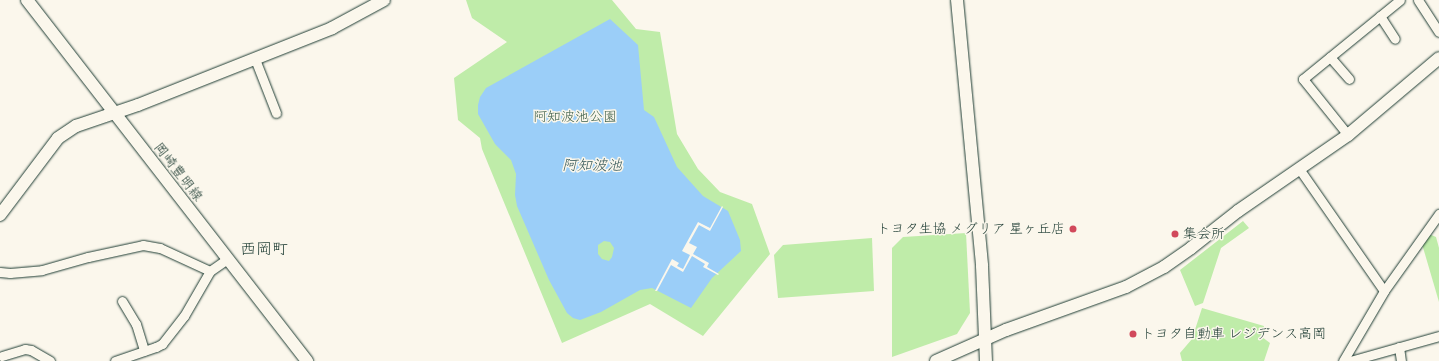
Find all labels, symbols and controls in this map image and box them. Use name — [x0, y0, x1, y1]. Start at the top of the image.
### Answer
park label: 阿知波池公園 — [533, 109, 617, 125]
street label: 岡崎豊明線 — [150, 139, 206, 205]
water label: 阿知波池 — [562, 157, 622, 175]
place label: トヨタ生協 メグリア 星ヶ丘店 — [877, 221, 1065, 237]
marker: トヨタ生協 メグリア 星ヶ丘店 — [1068, 224, 1078, 234]
place label: 集会所 — [1183, 226, 1225, 242]
marker: 集会所 — [1170, 229, 1180, 239]
district label: 西岡町 — [240, 239, 288, 259]
place label: トヨタ自動車 レジデンス高岡 — [1141, 326, 1326, 342]
marker: トヨタ自動車 レジデンス高岡 — [1128, 329, 1138, 339]

